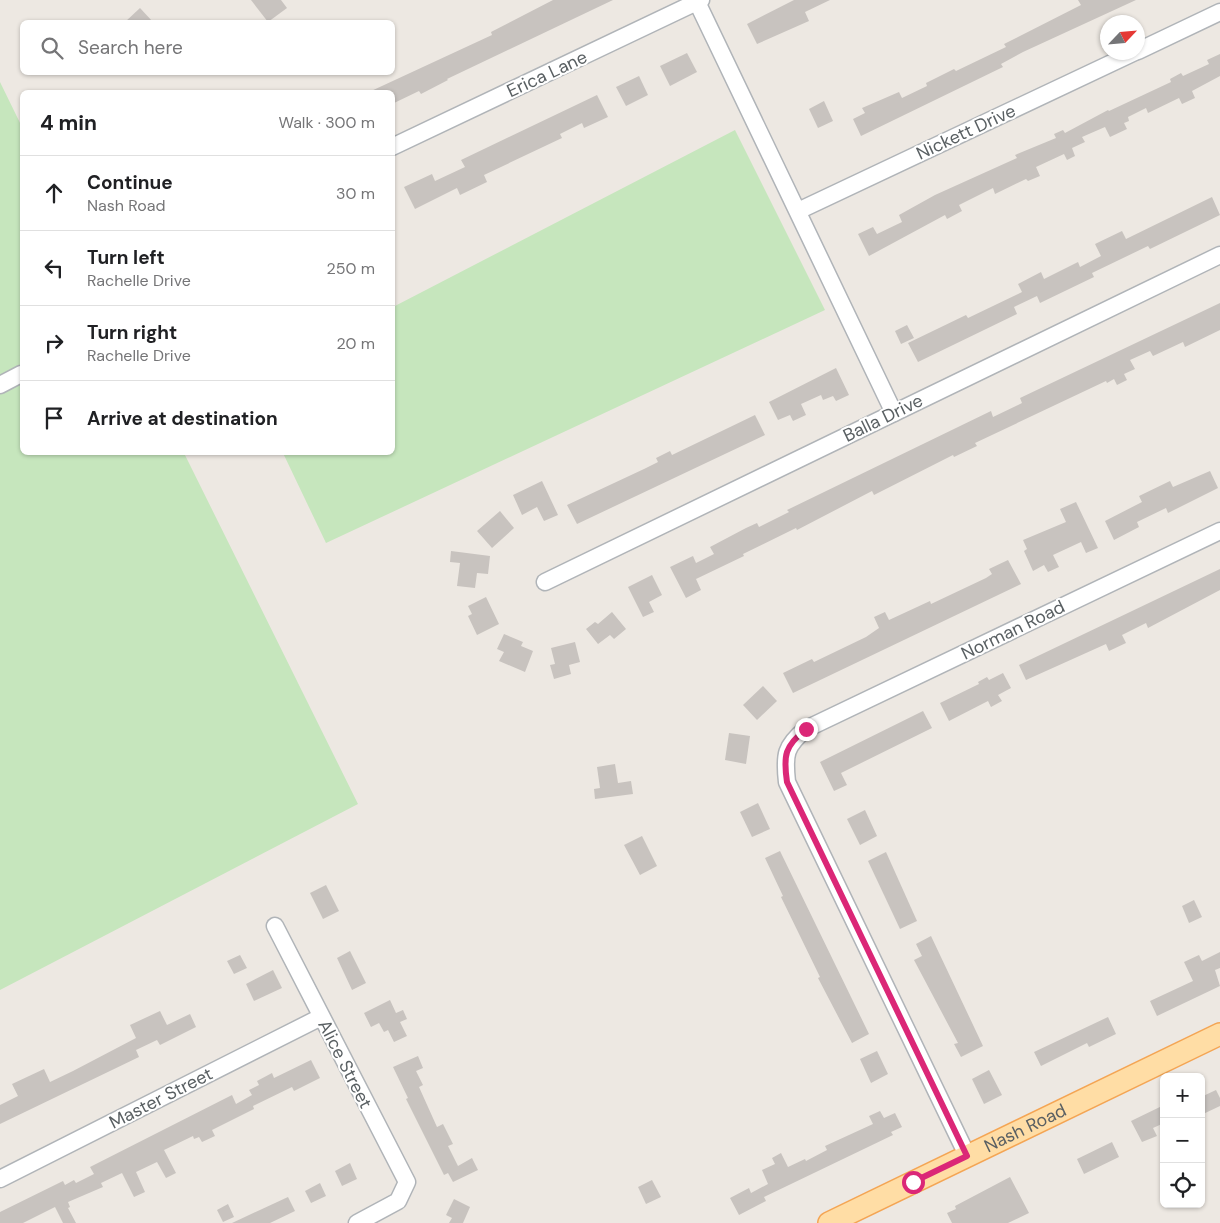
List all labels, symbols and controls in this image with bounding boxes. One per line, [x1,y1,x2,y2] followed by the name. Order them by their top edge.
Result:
[1100,15,1145,60] north arrow
[20,20,395,75] search box
[38,34,66,62] icon: search
[78,35,183,60] text: Search here
[503,45,591,103] street label: Erica Lane
[912,99,1020,165] street label: Nickett Drive
[40,109,97,137] text: 4 min
[278,112,375,133] text: Walk · 300 m
[87,170,173,195] text: Continue
[40,179,68,207] icon: ahead
[336,183,375,204] text: 30 m
[87,195,166,216] text: Nash Road
[87,245,165,270] text: Turn left
[40,254,68,282] icon: left
[327,258,375,279] text: 250 m
[87,270,191,291] text: Rachelle Drive
[87,320,177,345] text: Turn right
[40,329,68,357] icon: right
[336,333,375,354] text: 20 m
[87,345,191,366] text: Rachelle Drive
[839,388,927,448] street label: Balla Drive
[40,404,68,432] icon: arrive
[87,406,278,431] text: Arrive at destination
[957,595,1069,665] street label: Norman Road
[795,718,818,741] route end
[312,1016,378,1112] street label: Alice Street
[105,1062,217,1134] street label: Master Street
[1160,1073,1205,1208] map controls
[1160,1073,1205,1118] button: +
[980,1098,1070,1158] street label: Nash Road
[1160,1118,1205,1163] button: −
[1160,1163,1205,1208] button: locate
[902,1171,925,1194] route start

